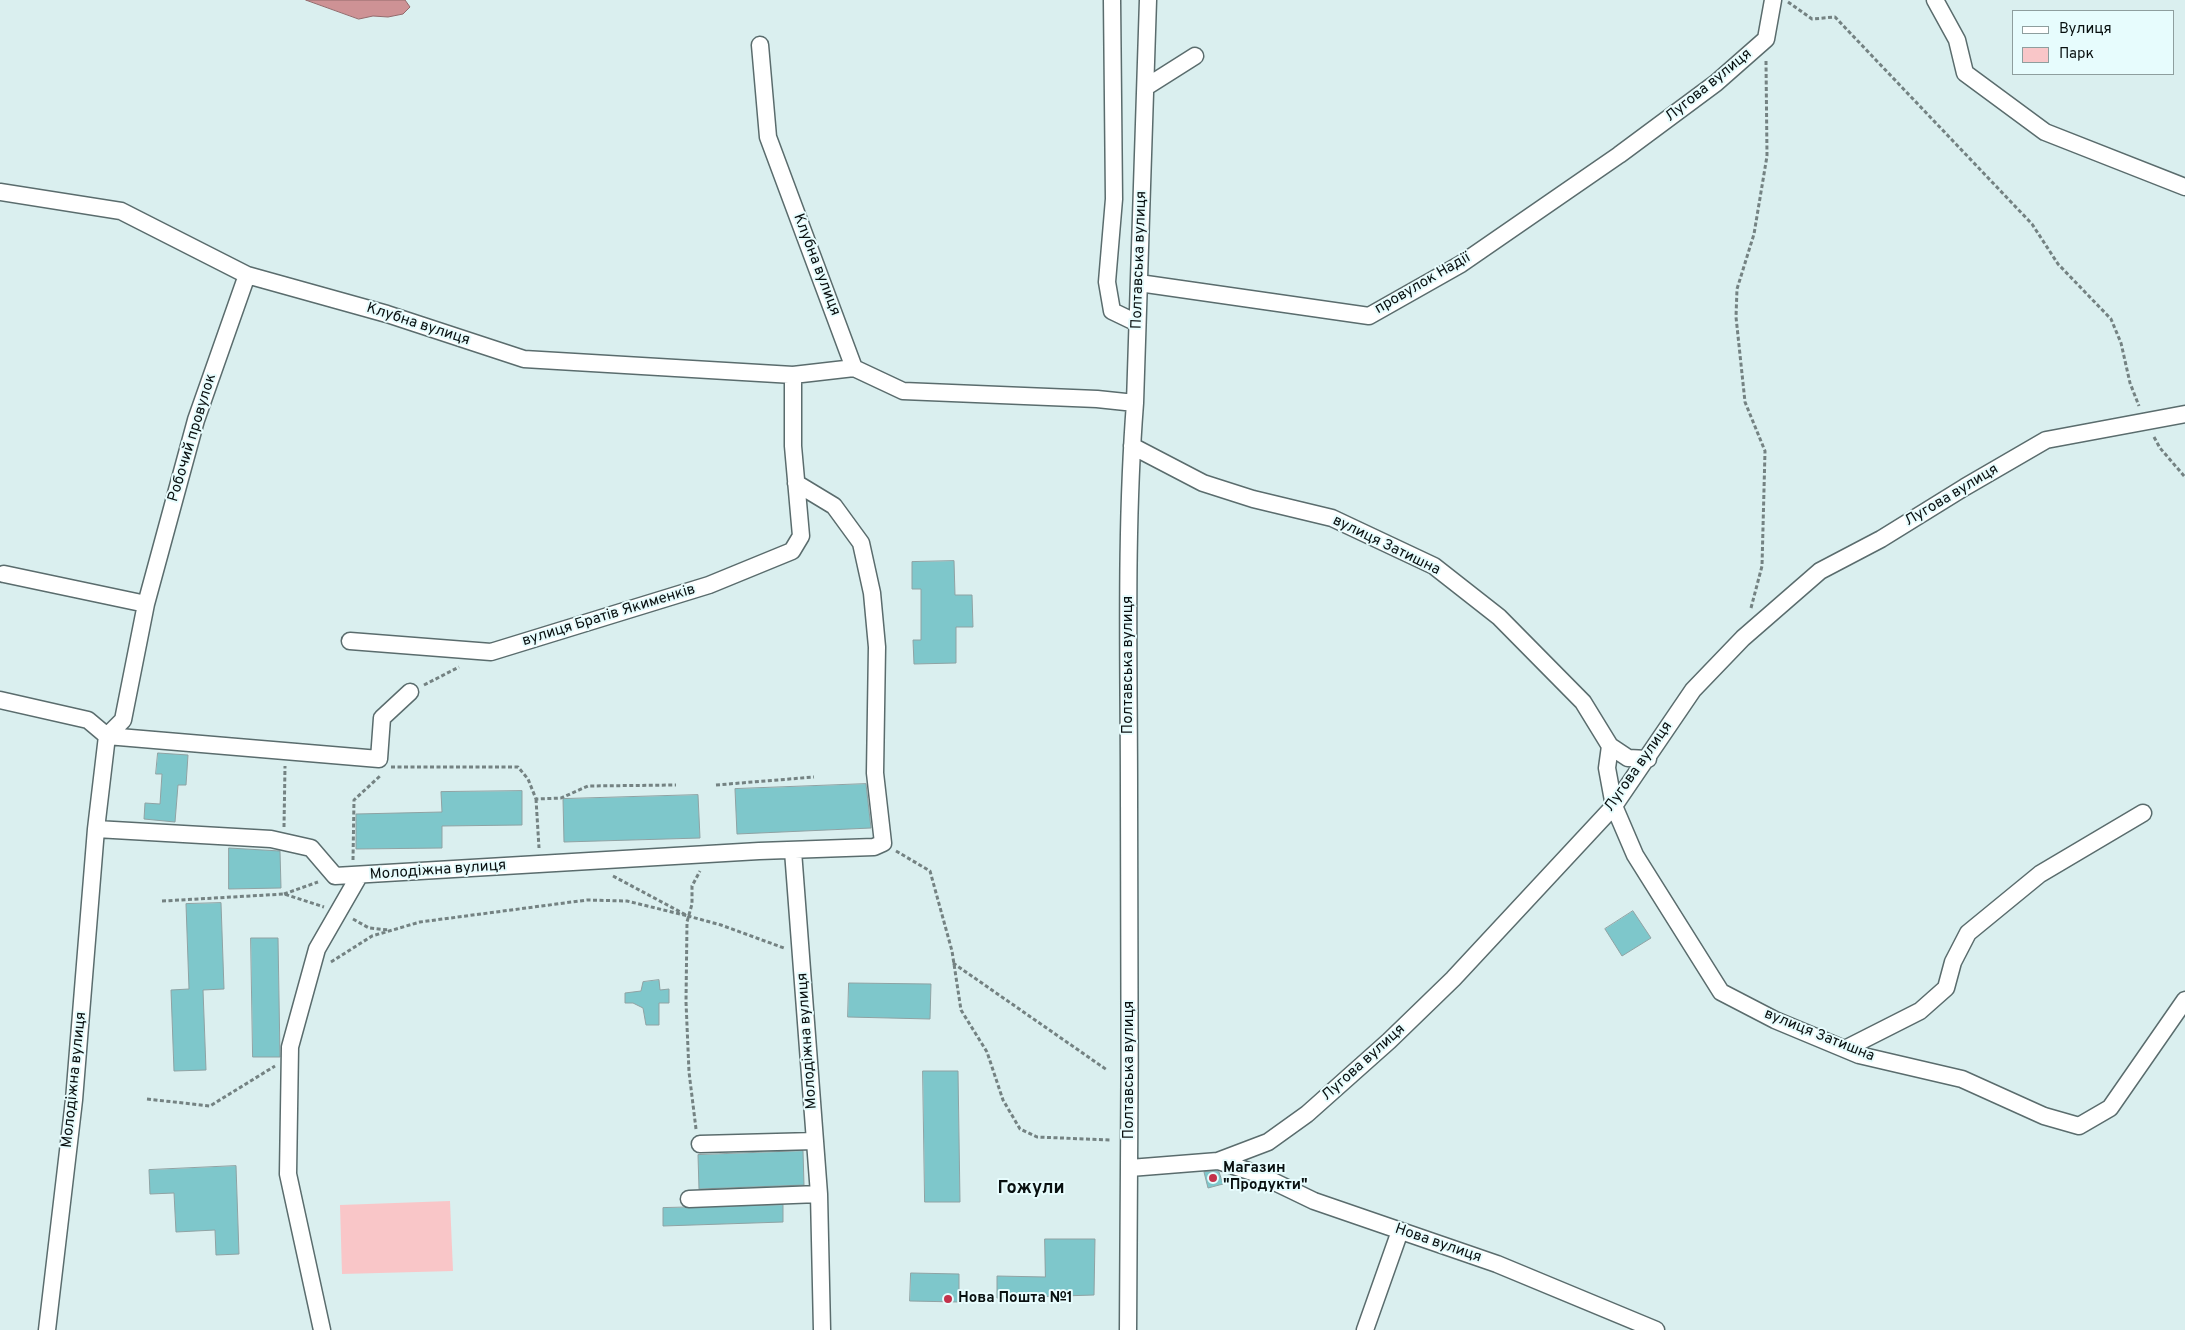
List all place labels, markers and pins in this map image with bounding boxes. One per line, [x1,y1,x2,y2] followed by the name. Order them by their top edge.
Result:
[1223,1160,1308,1195] place label: Магазин "Продукти"
[1207,1172,1219,1184] marker: Магазин "Продукти"
[958,1290,1073,1308] place label: Нова Пошта №1
[942,1293,954,1305] marker: Нова Пошта №1

